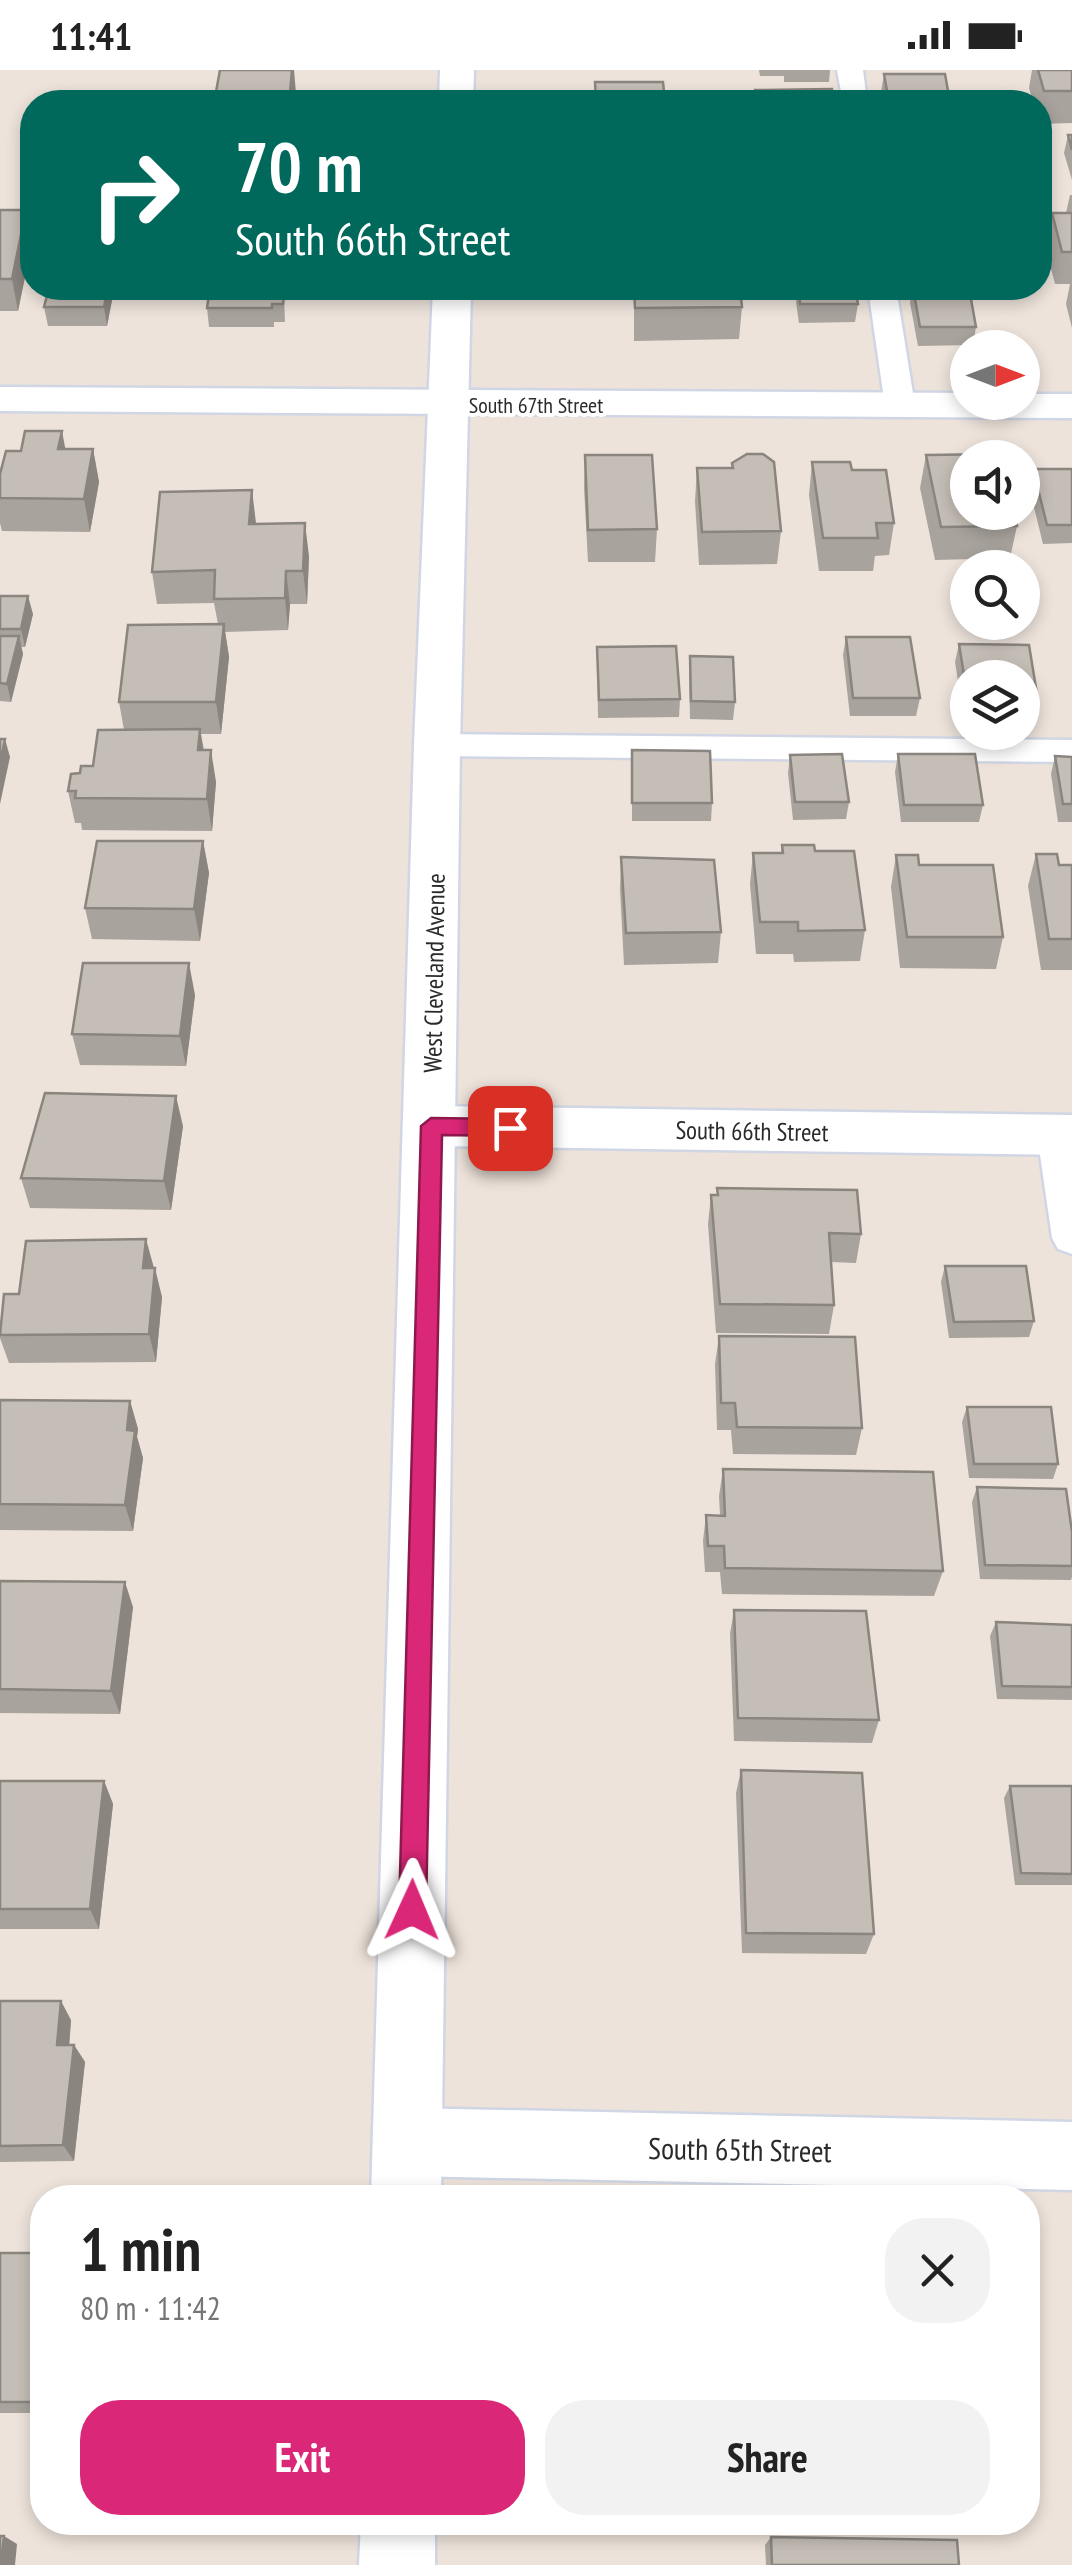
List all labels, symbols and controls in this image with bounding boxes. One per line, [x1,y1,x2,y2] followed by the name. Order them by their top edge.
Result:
[50,11,132,60] text: 11:41
[235,121,363,211] text: 70 m
[70,130,200,260] icon: right
[235,209,510,267] text: South 66th Street
[950,330,1040,420] north arrow
[950,330,1040,750] map controls
[469,391,603,419] street label: South 67th Street
[950,440,1040,530] button: sound
[950,550,1040,640] button: search
[950,660,1040,750] button: layers
[416,873,452,1073] street label: West Cleveland Avenue
[468,1086,553,1171] pin
[483,1101,538,1156] icon: arrive
[675,1114,829,1148] street label: South 66th Street
[360,1858,464,1962] position arrow
[648,2128,833,2170] street label: South 65th Street
[80,2210,201,2288] text: 1 min
[885,2218,990,2323] button: close
[80,2287,221,2329] text: 80 m · 11:42
[80,2400,525,2515] button: Exit
[545,2400,990,2515] button: Share

